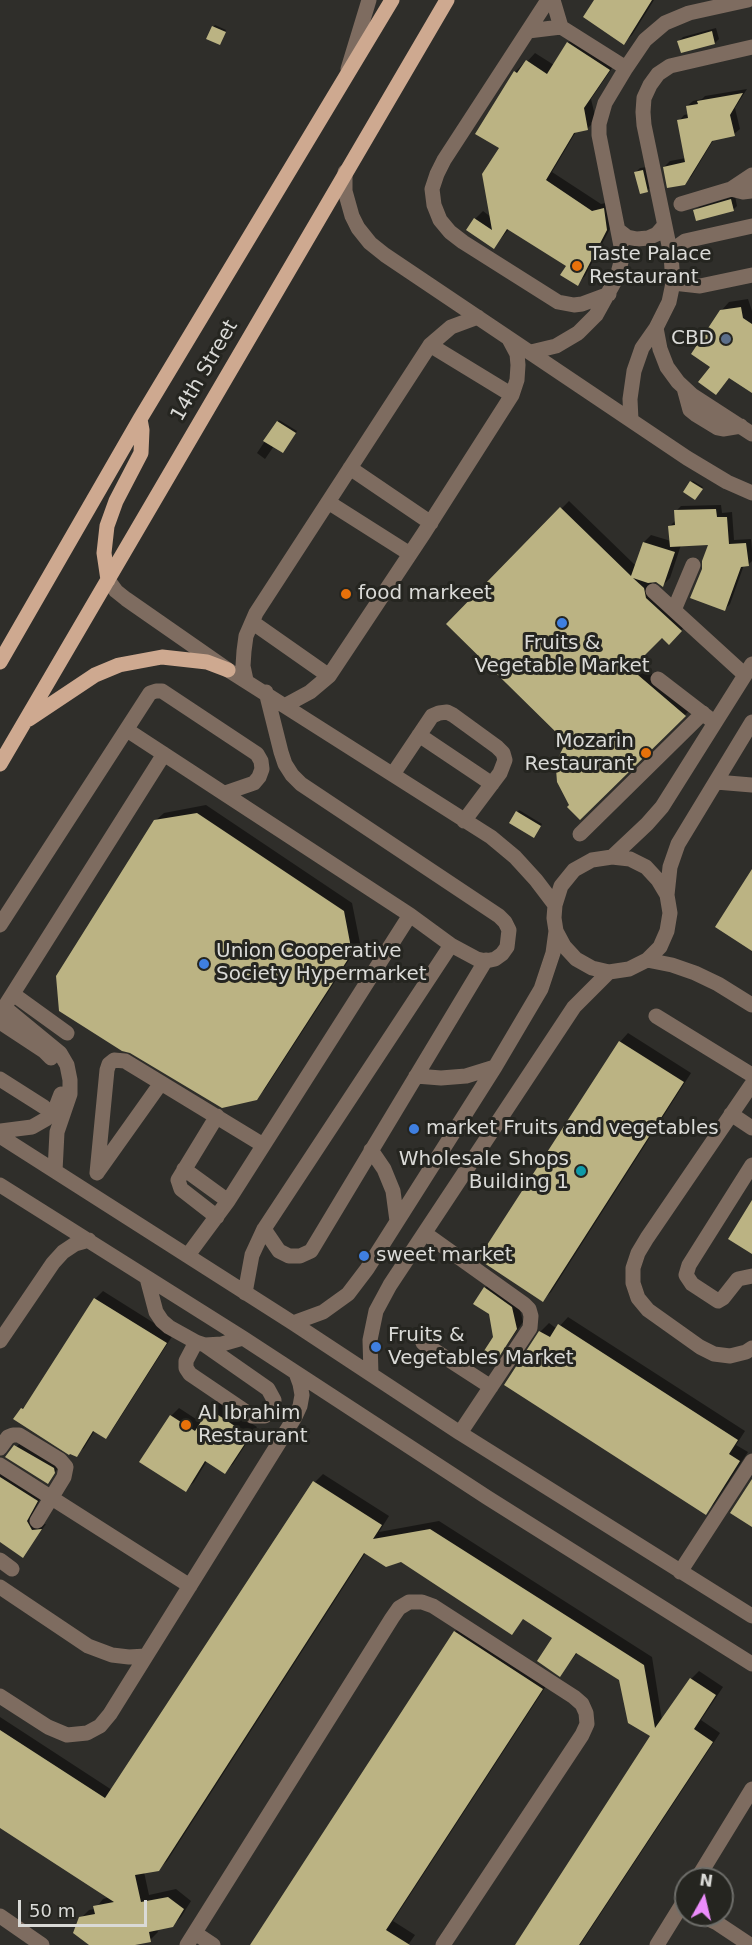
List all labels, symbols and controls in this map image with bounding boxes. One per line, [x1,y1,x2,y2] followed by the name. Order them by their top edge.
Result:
[589,243,712,290] place label: Taste Palace Restaurant
[570,259,584,273] marker: Taste Palace Restaurant
[166,316,244,426] street label: 14th Street
[671,327,714,351] place label: CBD
[719,332,733,346] marker: CBD
[358,582,492,606] place label: food markeet
[339,587,353,601] marker: food markeet
[555,616,569,630] marker: Fruits & Vegetable Market
[474,632,650,679] place label: Fruits & Vegetable Market
[525,730,634,777] place label: Mozarin Restaurant
[639,746,653,760] marker: Mozarin Restaurant
[216,940,427,987] place label: Union Cooperative Society Hypermarket
[197,957,211,971] marker: Union Cooperative Society Hypermarket
[426,1117,719,1141] place label: market Fruits and vegetables
[407,1122,421,1136] marker: market Fruits and vegetables
[399,1148,569,1195] place label: Wholesale Shops Building 1
[574,1164,588,1178] marker: Wholesale Shops Building 1
[376,1244,513,1268] place label: sweet market
[357,1249,371,1263] marker: sweet market
[388,1324,574,1371] place label: Fruits & Vegetables Market
[369,1340,383,1354] marker: Fruits & Vegetables Market
[198,1402,307,1449] place label: Al Ibrahim Restaurant
[179,1418,193,1432] marker: Al Ibrahim Restaurant
[674,1867,734,1927] north arrow
[698,1870,714,1891] text: N
[21,1888,150,1926] scale bar
[29,1900,75,1921] text: 50 m

